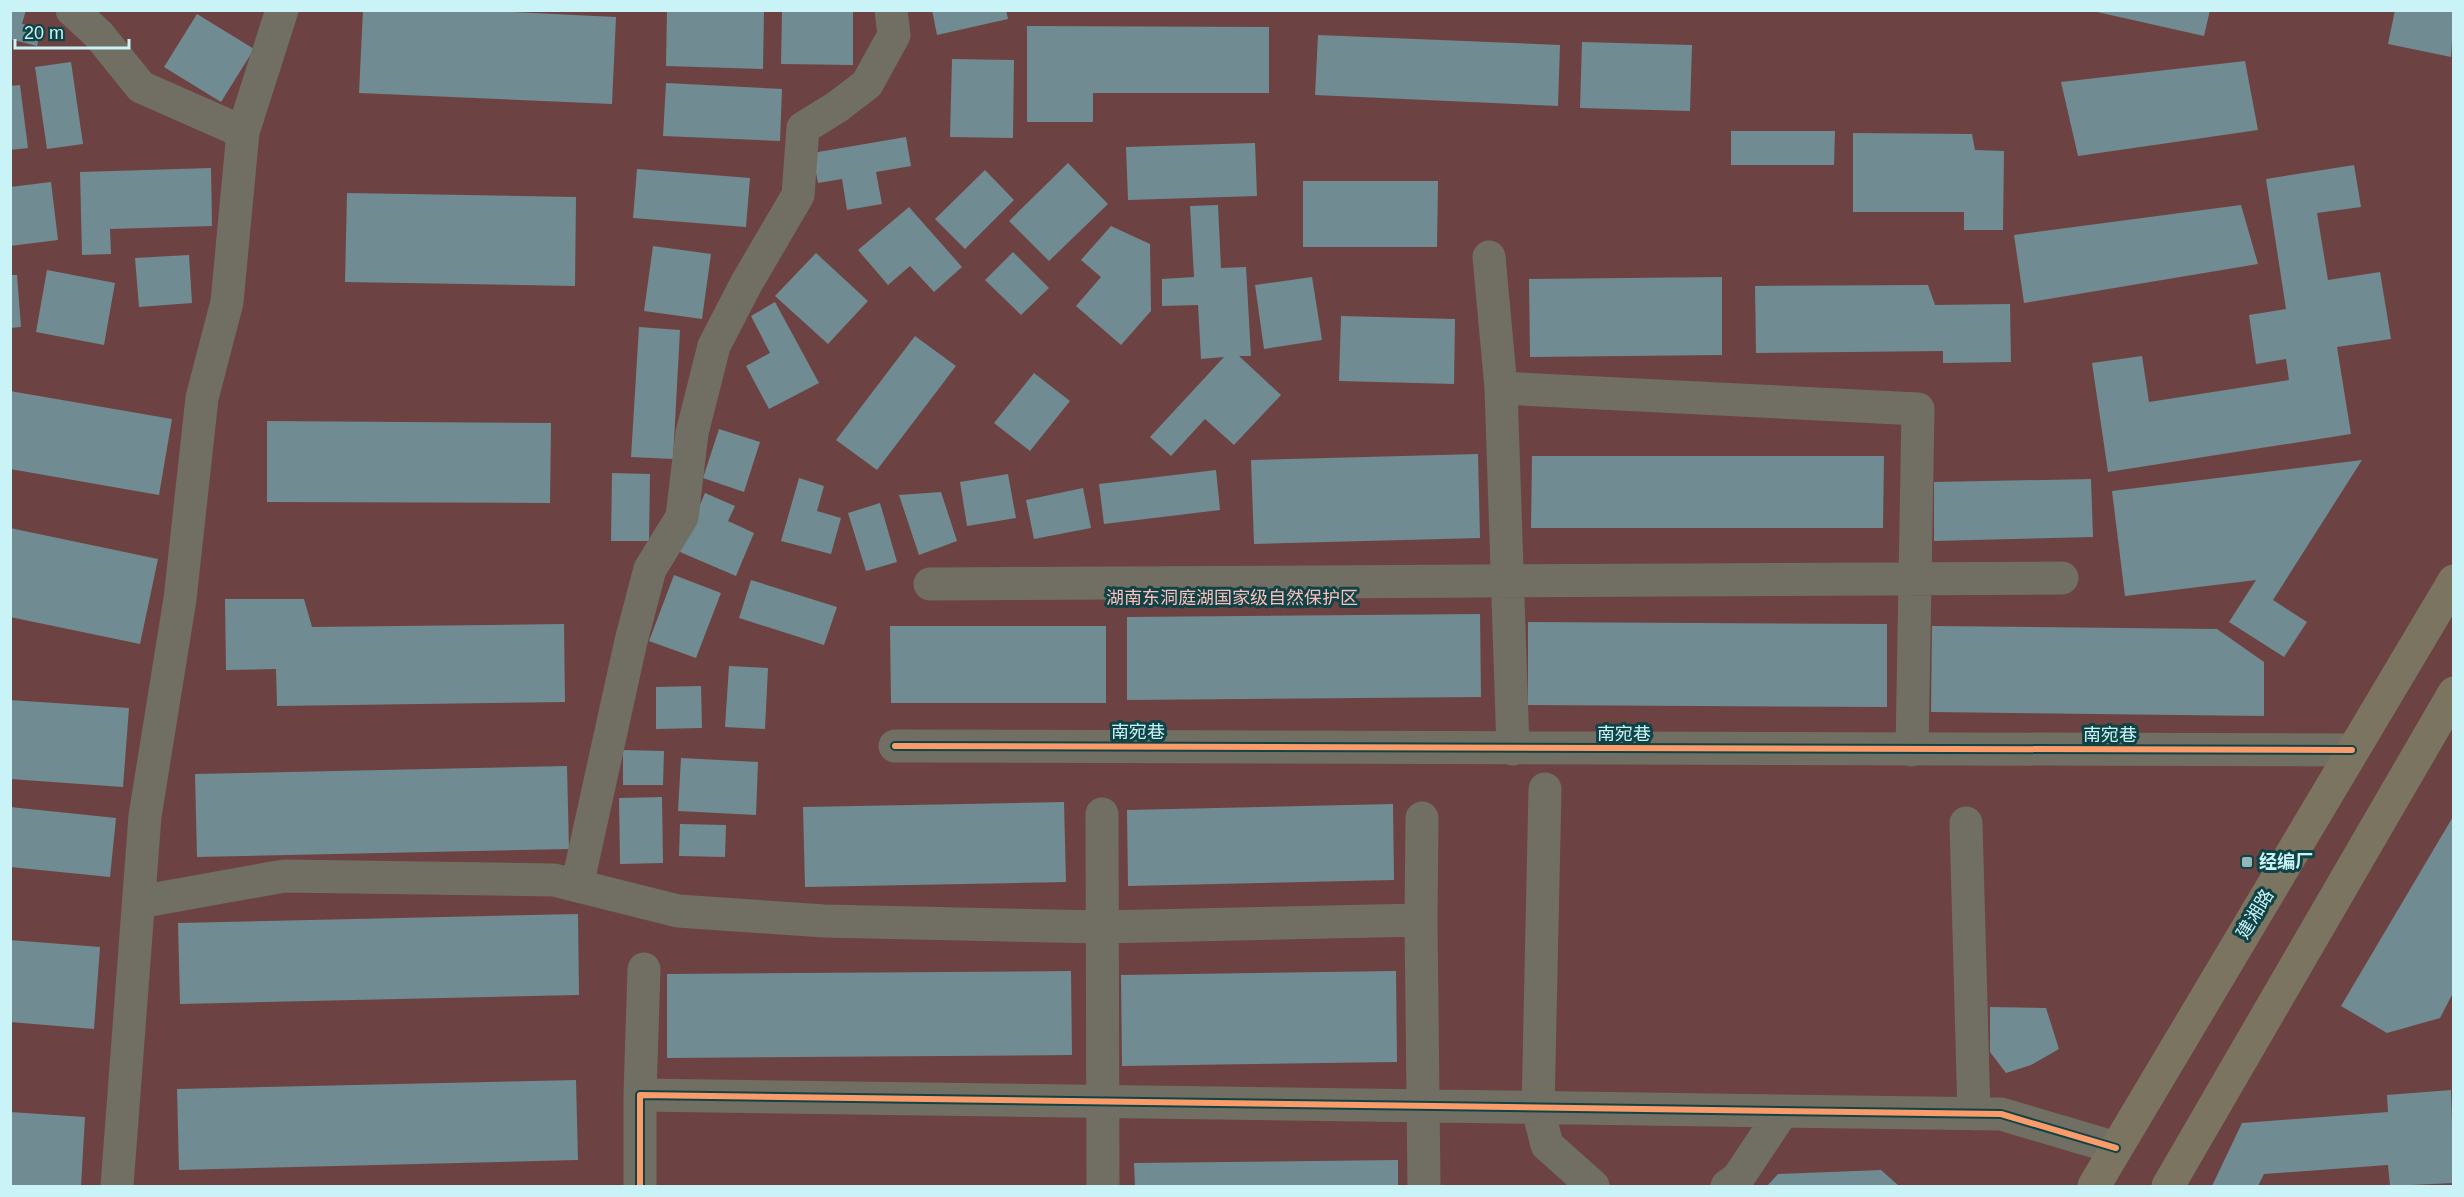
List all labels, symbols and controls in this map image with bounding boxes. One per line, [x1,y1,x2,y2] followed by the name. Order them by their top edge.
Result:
[15,12,129,50] scale bar
[24,23,64,43] text: 20 m
[1106,588,1358,608] park label: 湖南东洞庭湖国家级自然保护区
[1111,722,1165,742] street label: 南宛巷
[1597,724,1651,744] street label: 南宛巷
[2083,725,2137,745] street label: 南宛巷
[2259,852,2313,872] place label: 经编厂
[2240,855,2254,869] marker: 经编厂
[2233,886,2277,942] street label: 建湘路

